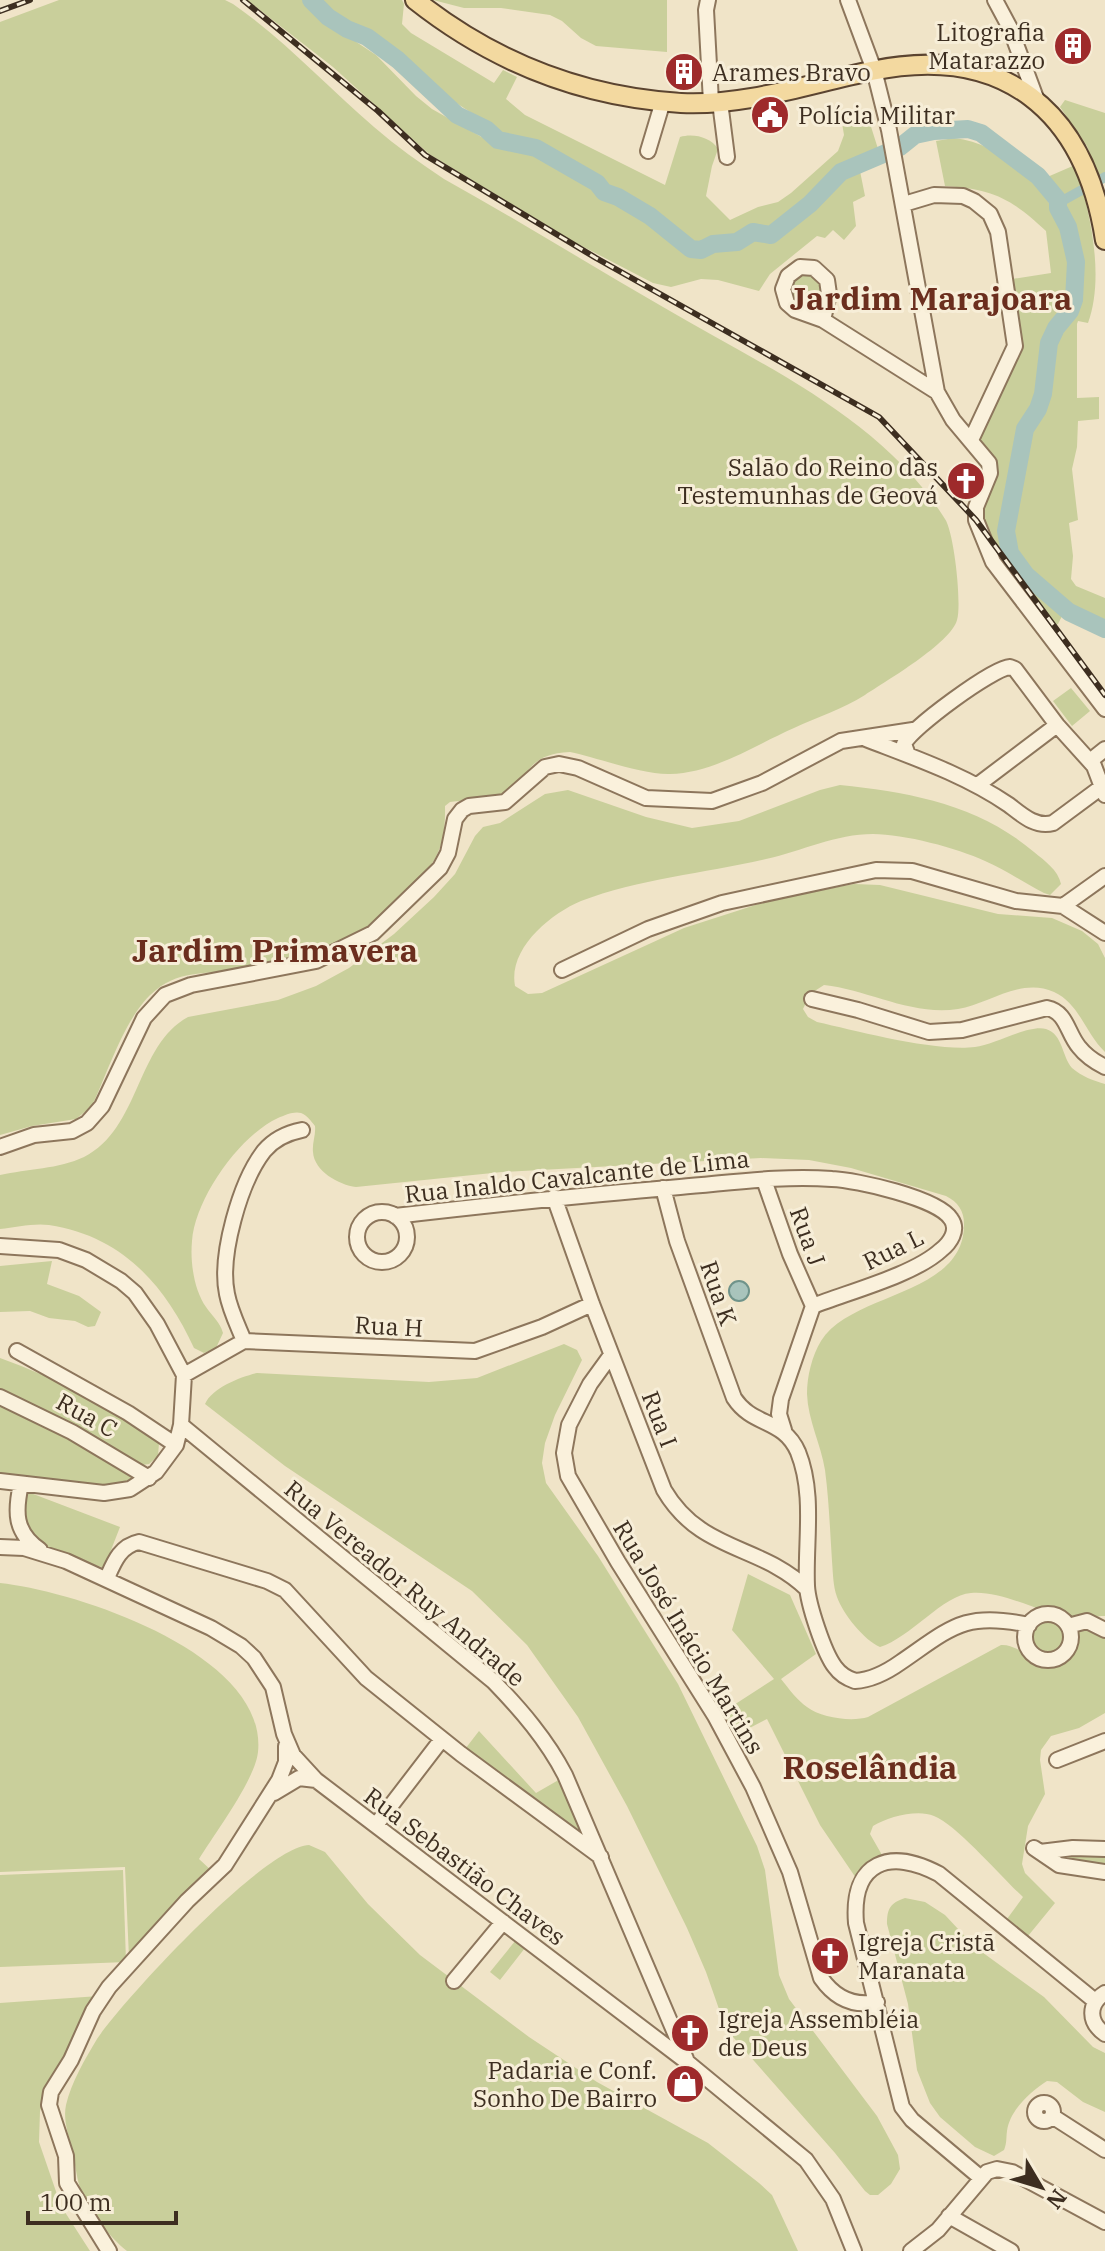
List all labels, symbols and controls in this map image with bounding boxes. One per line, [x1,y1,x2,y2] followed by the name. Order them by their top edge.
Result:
[928,16,1045,76] place label: Litografia Matarazzo
[1052,25,1094,67] building icon: Litografia Matarazzo
[663,51,705,93] building icon: Arames Bravo
[712,56,871,88] place label: Arames Bravo
[749,94,791,136] public building icon: Polícia Militar
[798,99,955,131] place label: Polícia Militar
[790,277,1072,319] district label: Jardim Marajoara
[677,451,938,511] place label: Salão do Reino das Testemunhas de Geová
[945,460,987,502] church icon: Salão do Reino das Testemunhas de Geová
[132,929,418,971] district label: Jardim Primavera
[403,1142,751,1210] street label: Rua Inaldo Cavalcante de Lima
[783,1202,833,1270] street label: Rua J
[857,1221,929,1277] street label: Rua L
[693,1256,745,1330] street label: Rua K
[354,1308,424,1344] street label: Rua H
[51,1385,123,1445] street label: Rua C
[635,1386,685,1452] street label: Rua I
[278,1473,532,1693] street label: Rua Vereador Ruy Andrade
[606,1514,772,1760] street label: Rua José Inácio Martins
[783,1746,957,1788] district label: Roselândia
[358,1780,572,1952] street label: Rua Sebastião Chaves
[858,1926,995,1986] place label: Igreja Cristã Maranata
[809,1935,851,1977] church icon: Igreja Cristã Maranata
[718,2003,919,2063] place label: Igreja Assembléia de Deus
[669,2012,711,2054] church icon: Igreja Assembléia de Deus
[473,2054,657,2114] place label: Padaria e Conf. Sonho De Bairro
[664,2063,706,2105] shop icon: Padaria e Conf. Sonho De Bairro
[1001,2147,1081,2227] north arrow
[28,2175,176,2225] scale bar
[1040,2184,1074,2215] text: N
[40,2186,112,2218] text: 100 m

